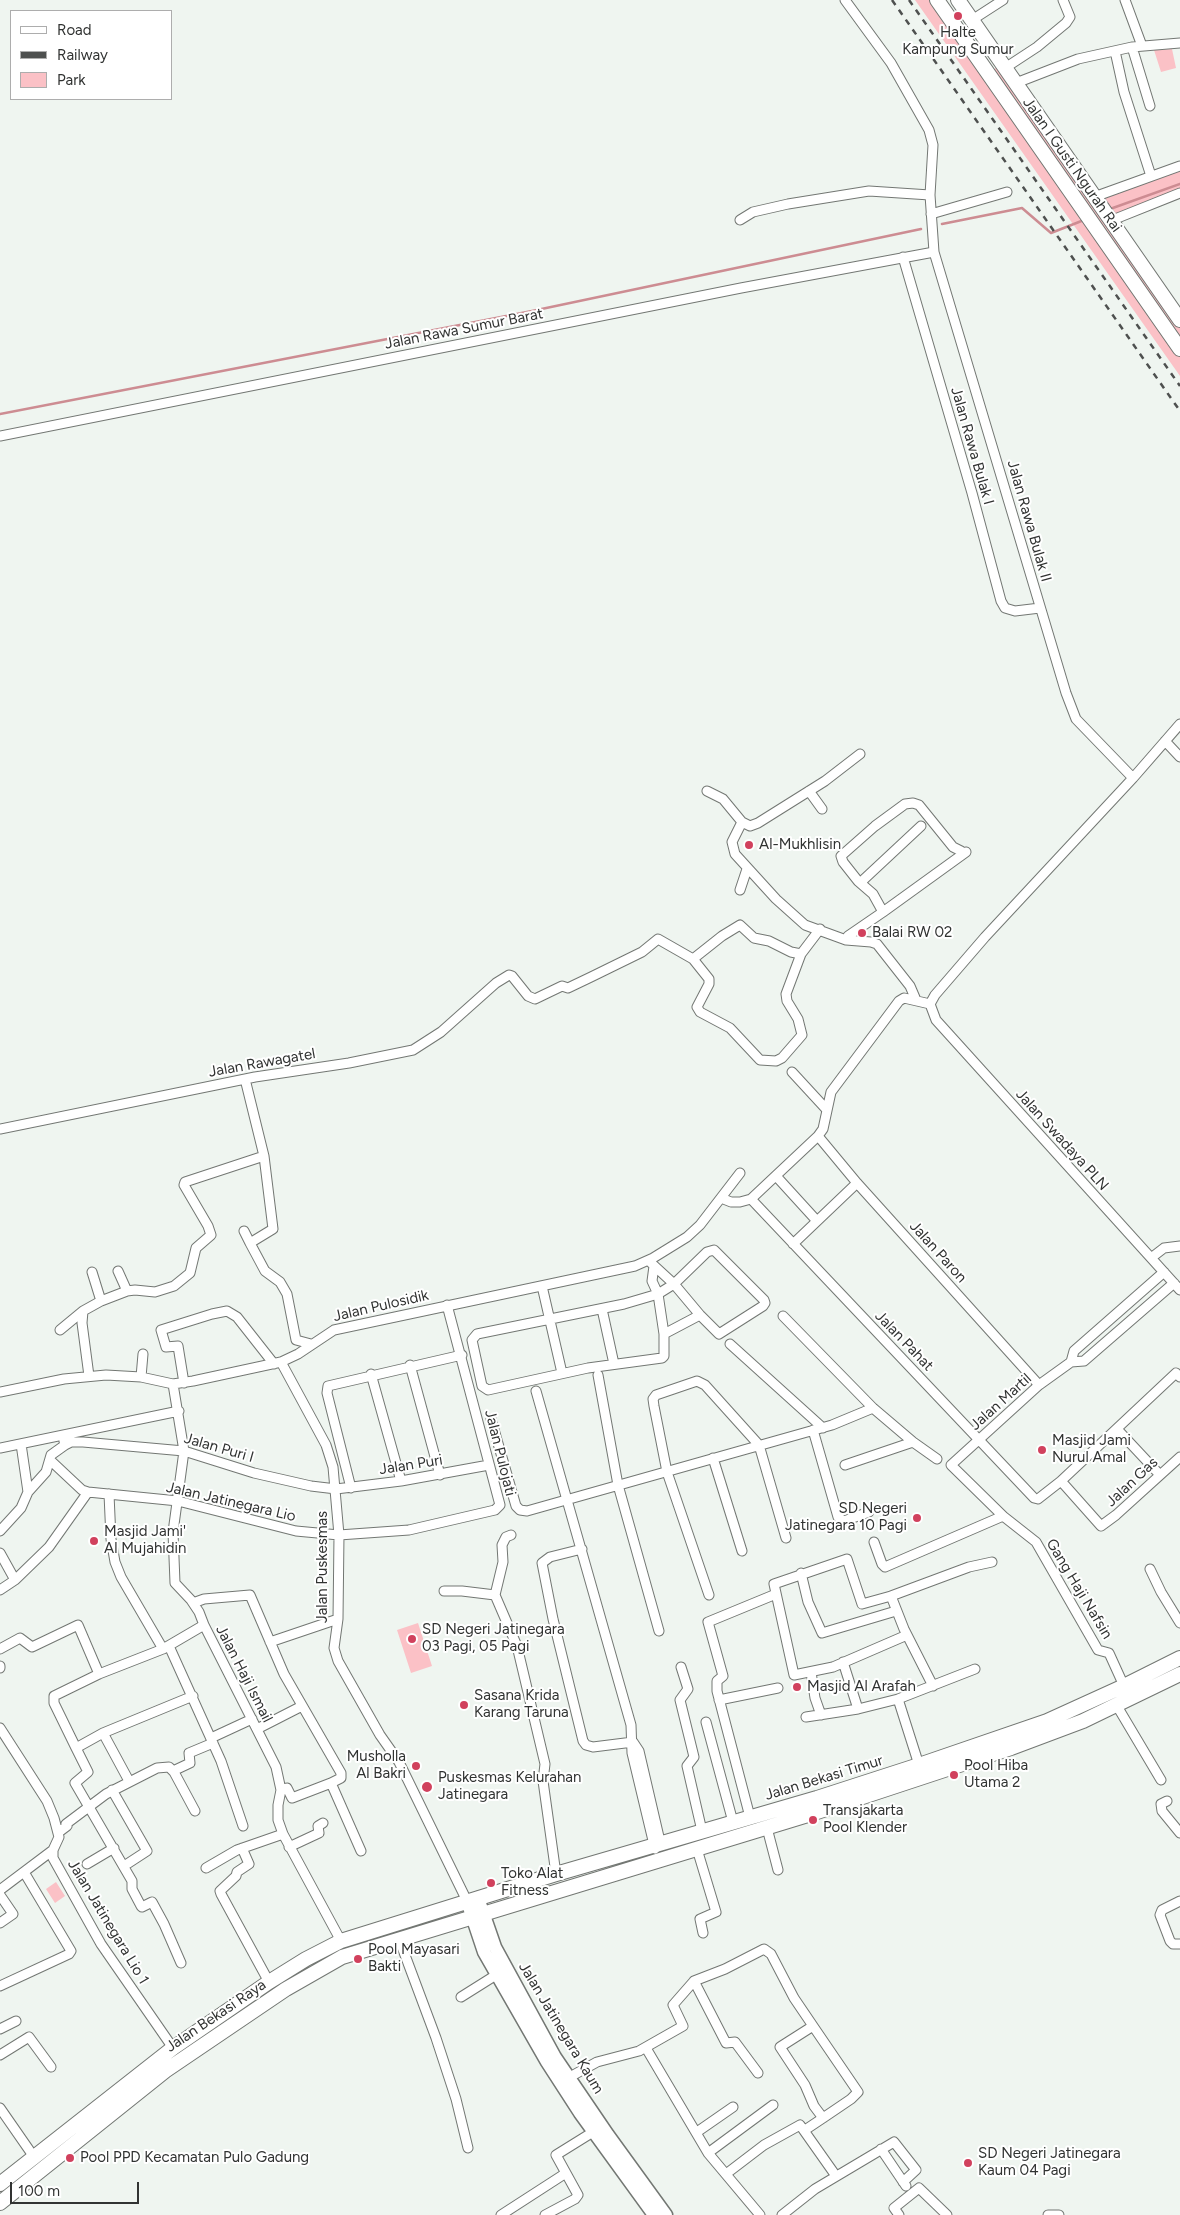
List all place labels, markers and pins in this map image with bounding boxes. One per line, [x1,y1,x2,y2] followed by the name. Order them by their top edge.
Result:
[952,10,964,22] marker: Halte Kampung Sumur
[902,24,1014,59] place label: Halte Kampung Sumur
[759,836,841,854] place label: Al-Mukhlisin
[743,839,755,851] marker: Al-Mukhlisin
[872,924,952,942] place label: Balai RW 02
[856,927,868,939] marker: Balai RW 02
[1052,1432,1131,1467] place label: Masjid Jami Nurul Amal
[1036,1444,1048,1456] marker: Masjid Jami Nurul Amal
[785,1500,907,1535] place label: SD Negeri Jatinegara 10 Pagi
[911,1512,923,1524] marker: SD Negeri Jatinegara 10 Pagi
[104,1523,186,1558] place label: Masjid Jami' Al Mujahidin
[88,1535,100,1547] marker: Masjid Jami' Al Mujahidin
[422,1621,565,1656] place label: SD Negeri Jatinegara 03 Pagi, 05 Pagi
[406,1633,418,1645] marker: SD Negeri Jatinegara 03 Pagi, 05 Pagi
[807,1678,916,1696] place label: Masjid Al Arafah
[791,1681,803,1693] marker: Masjid Al Arafah
[474,1687,569,1722] place label: Sasana Krida Karang Taruna
[458,1699,470,1711] marker: Sasana Krida Karang Taruna
[347,1748,406,1783] place label: Musholla Al Bakri
[964,1757,1028,1792] place label: Pool Hiba Utama 2
[410,1760,422,1772] marker: Musholla Al Bakri
[438,1769,581,1804] place label: Puskesmas Kelurahan Jatinegara
[948,1769,960,1781] marker: Pool Hiba Utama 2
[420,1780,434,1794] marker: Puskesmas Kelurahan Jatinegara
[823,1802,907,1837] place label: Transjakarta Pool Klender
[807,1814,819,1826] marker: Transjakarta Pool Klender
[501,1865,563,1900] place label: Toko Alat Fitness
[485,1877,497,1889] marker: Toko Alat Fitness
[368,1941,460,1976] place label: Pool Mayasari Bakti
[352,1953,364,1965] marker: Pool Mayasari Bakti
[978,2145,1121,2180] place label: SD Negeri Jatinegara Kaum 04 Pagi
[80,2149,309,2167] place label: Pool PPD Kecamatan Pulo Gadung
[64,2152,76,2164] marker: Pool PPD Kecamatan Pulo Gadung
[962,2157,974,2169] marker: SD Negeri Jatinegara Kaum 04 Pagi

